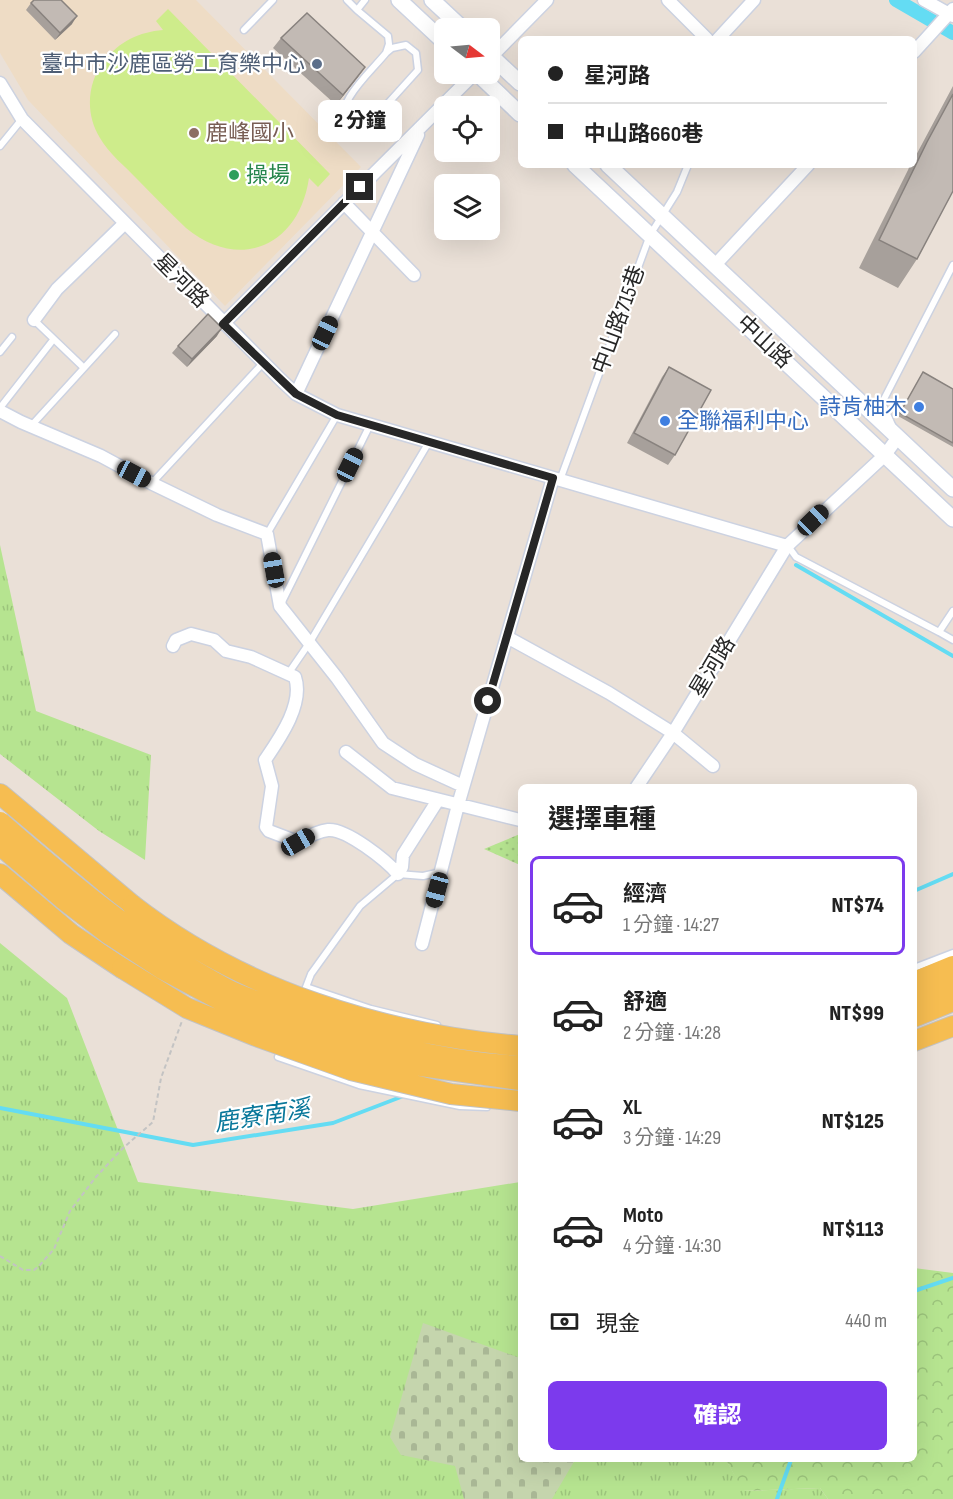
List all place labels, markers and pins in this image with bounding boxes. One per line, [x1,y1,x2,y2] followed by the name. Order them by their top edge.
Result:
[41,51,305,78] place label: 臺中市沙鹿區勞工育樂中心
[310,57,324,71] marker: 臺中市沙鹿區勞工育樂中心
[206,120,294,147] place label: 鹿峰國小
[187,126,201,140] marker: 鹿峰國小
[246,162,290,189] place label: 操場
[227,168,241,182] marker: 操場
[819,394,907,421] place label: 詩肯柚木
[912,400,926,414] marker: 詩肯柚木
[677,408,809,435] place label: 全聯福利中心
[658,414,672,428] marker: 全聯福利中心

